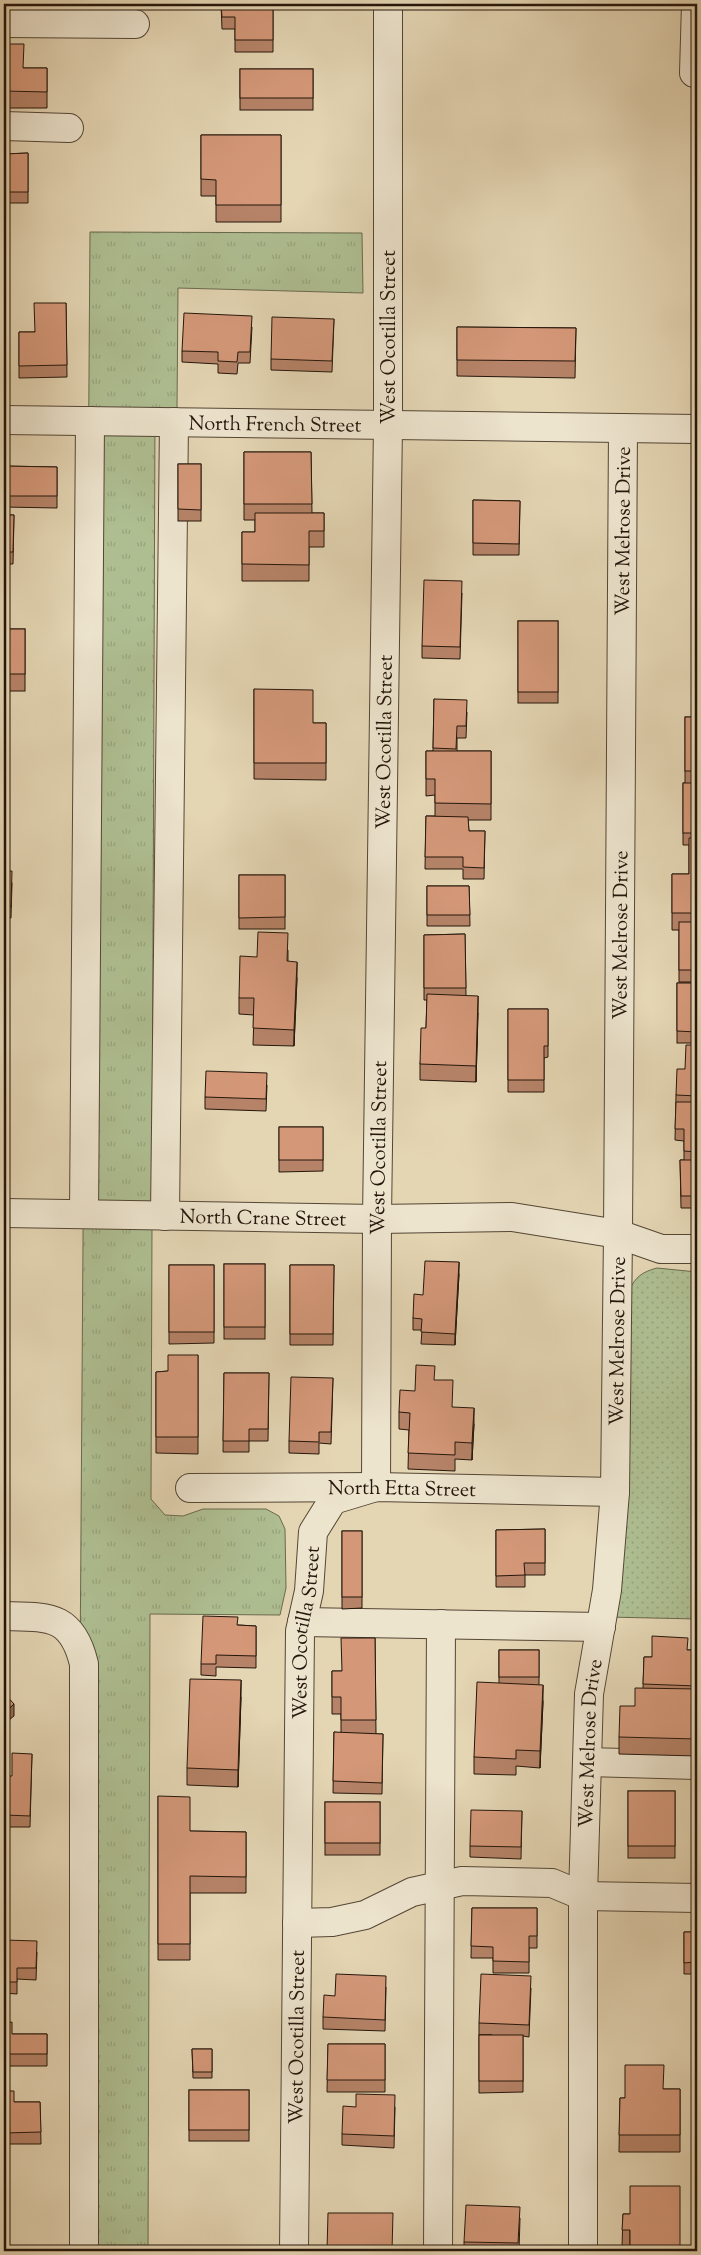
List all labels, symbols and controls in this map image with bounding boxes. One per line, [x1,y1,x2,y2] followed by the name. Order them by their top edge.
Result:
[376,250,405,424] street label: West Ocotilla Street
[188,410,362,442] street label: North French Street
[610,446,640,616] street label: West Melrose Drive
[370,654,402,829] street label: West Ocotilla Street
[607,850,637,1020] street label: West Melrose Drive
[365,1060,396,1235] street label: West Ocotilla Street
[179,1204,347,1236] street label: North Crane Street
[604,1256,635,1426] street label: West Melrose Drive
[328,1475,476,1506] street label: North Etta Street
[287,1545,329,1719] street label: West Ocotilla Street
[573,1657,612,1828] street label: West Melrose Drive
[283,1950,314,2124] street label: West Ocotilla Street

